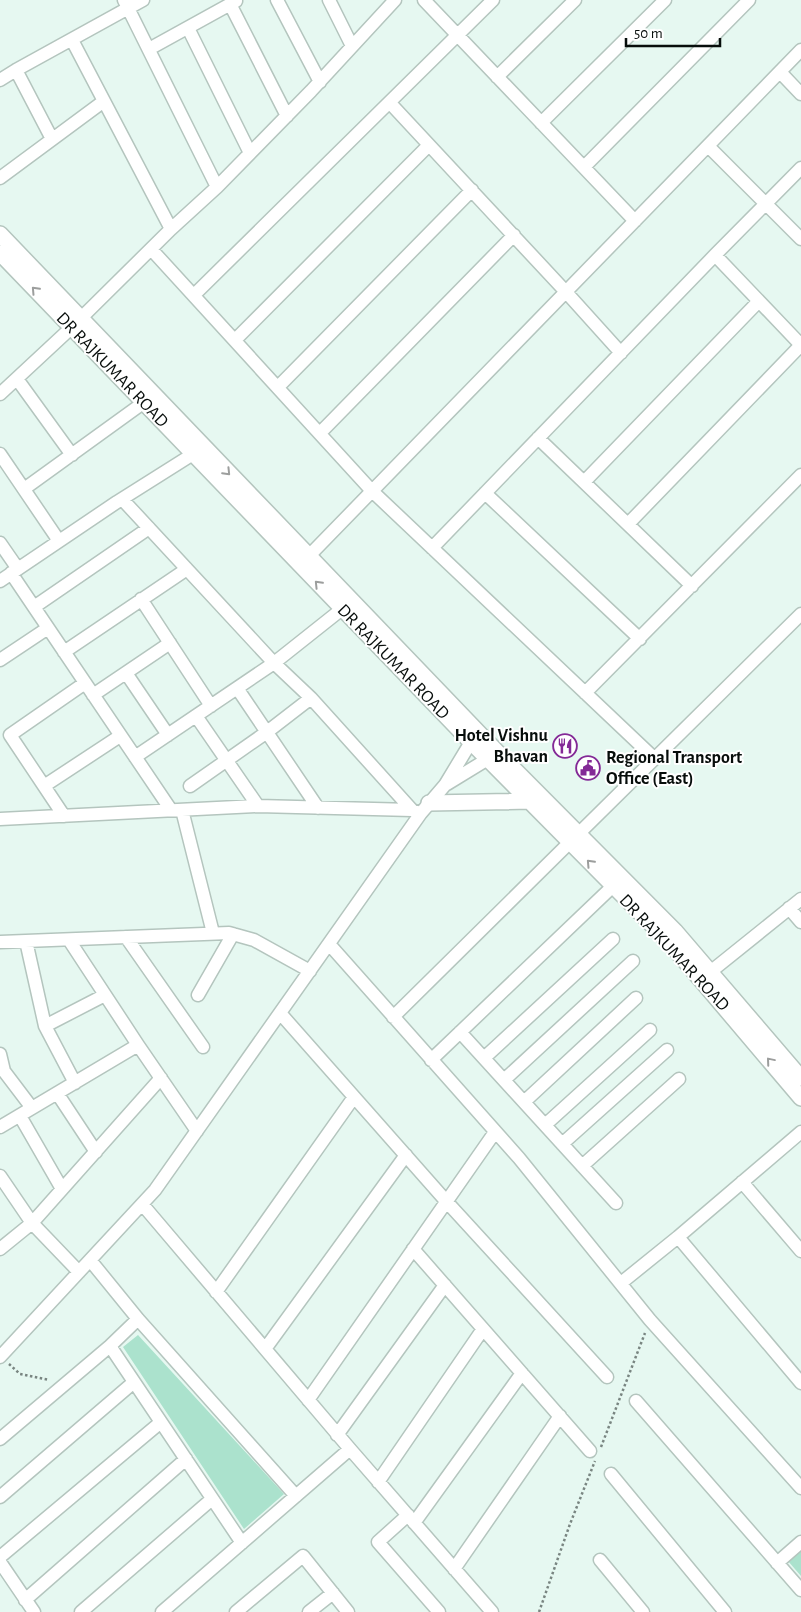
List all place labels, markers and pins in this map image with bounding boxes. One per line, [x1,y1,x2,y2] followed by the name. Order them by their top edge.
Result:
[455,727,549,766] place label: Hotel Vishnu Bhavan
[552,733,578,759] restaurant icon: Hotel Vishnu Bhavan
[606,749,742,788] place label: Regional Transport Office (East)
[575,755,601,781] public building icon: Regional Transport Office (East)

